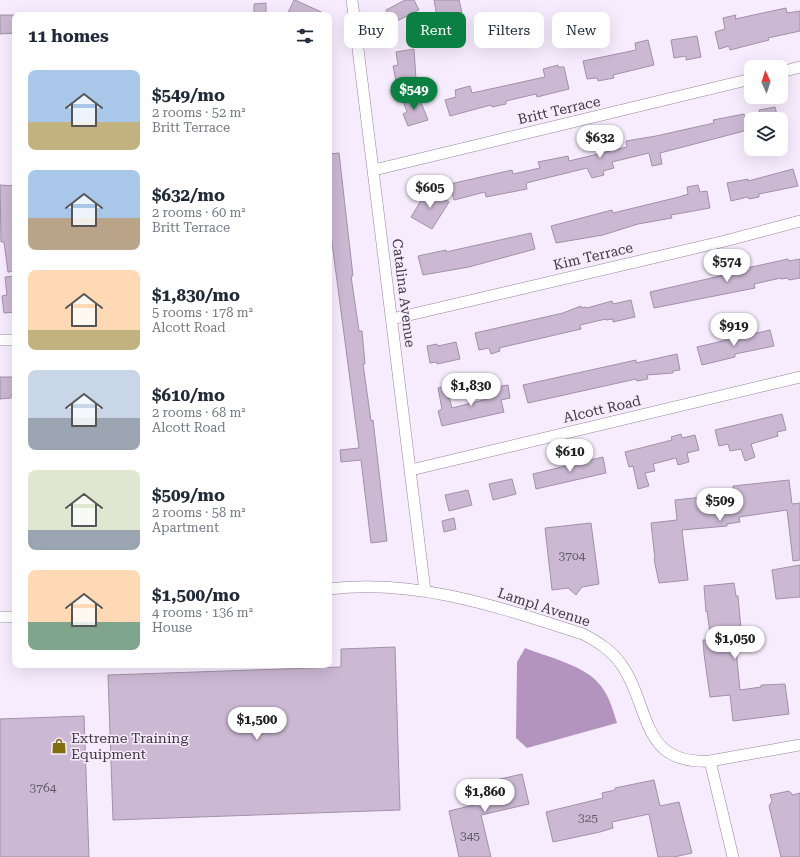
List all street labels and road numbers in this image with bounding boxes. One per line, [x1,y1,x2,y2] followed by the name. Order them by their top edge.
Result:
[516,93,602,127] street label: Britt Terrace
[389,238,419,349] street label: Catalina Avenue
[552,239,635,273] street label: Kim Terrace
[562,392,642,426] street label: Alcott Road
[496,584,593,630] street label: Lampl Avenue

